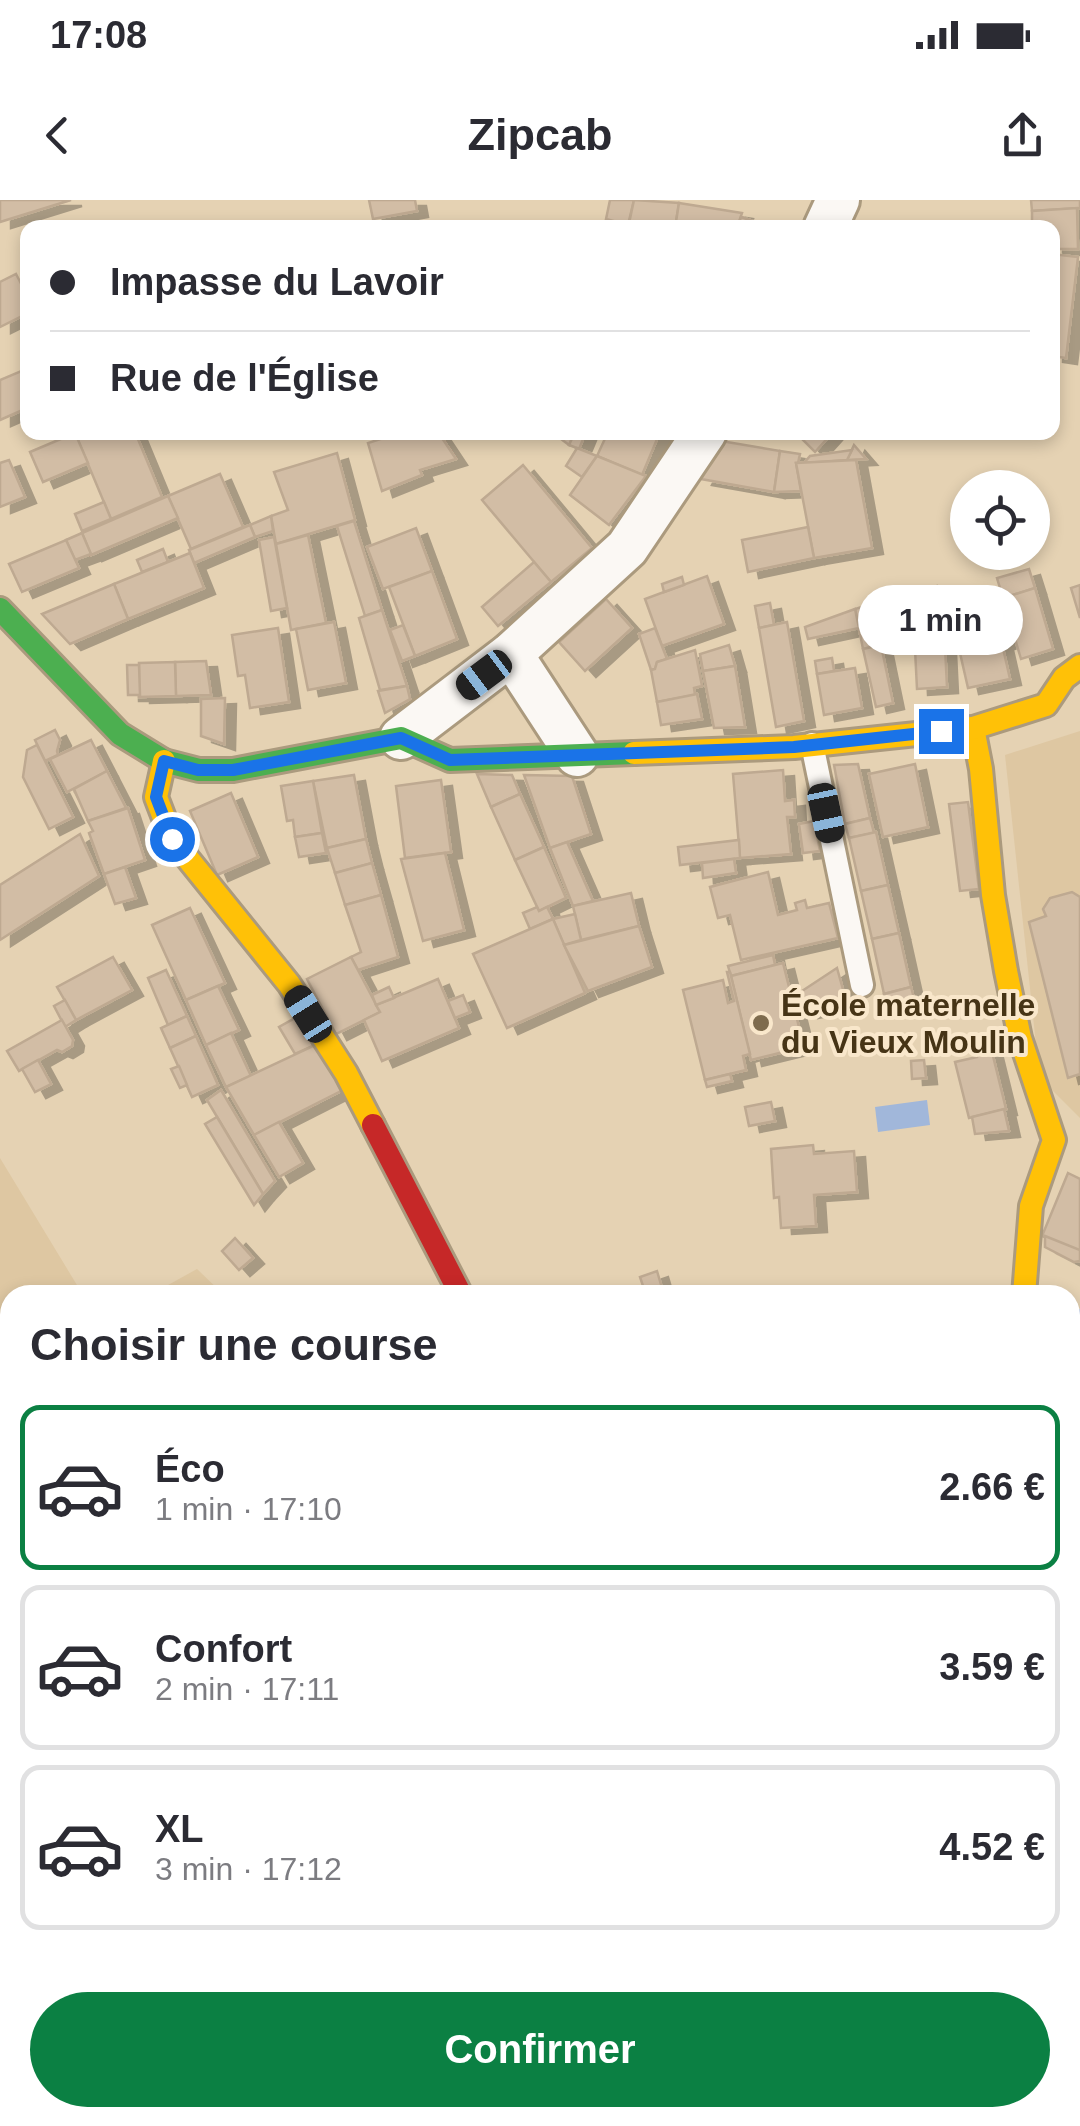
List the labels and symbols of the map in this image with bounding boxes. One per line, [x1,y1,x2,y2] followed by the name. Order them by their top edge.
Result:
[858,586,1024,656] callout: 1 min
[451,645,517,705] car
[919,709,964,754] route end
[805,781,847,845] car
[150,817,195,862] route start
[279,981,337,1047] car
[781,987,1035,1060] place label: École maternelle du Vieux Moulin
[750,1012,772,1034] marker: École maternelle du Vieux Moulin

